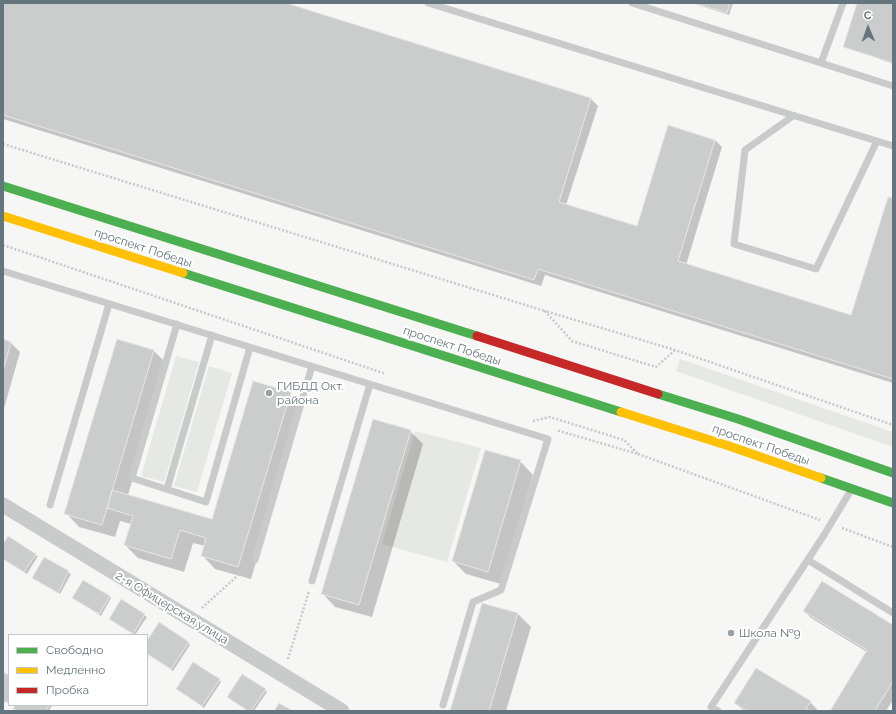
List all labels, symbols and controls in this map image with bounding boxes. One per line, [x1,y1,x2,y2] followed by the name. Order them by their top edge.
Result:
[848,8,888,48] north arrow
[864,9,872,22] text: С
[92,225,194,271] street label: проспект Победы
[401,323,503,369] street label: проспект Победы
[277,379,344,407] place label: ГИБДД Окт. района
[264,388,274,398] marker: ГИБДД Окт. района
[710,422,812,468] street label: проспект Победы
[113,569,231,647] street label: 2-я Офицерская улица
[739,626,801,640] place label: Школа №9
[726,628,736,638] marker: Школа №9
[8,634,148,706] legend
[46,643,103,657] text: Свободно
[46,663,105,677] text: Медленно
[46,683,89,697] text: Пробка

